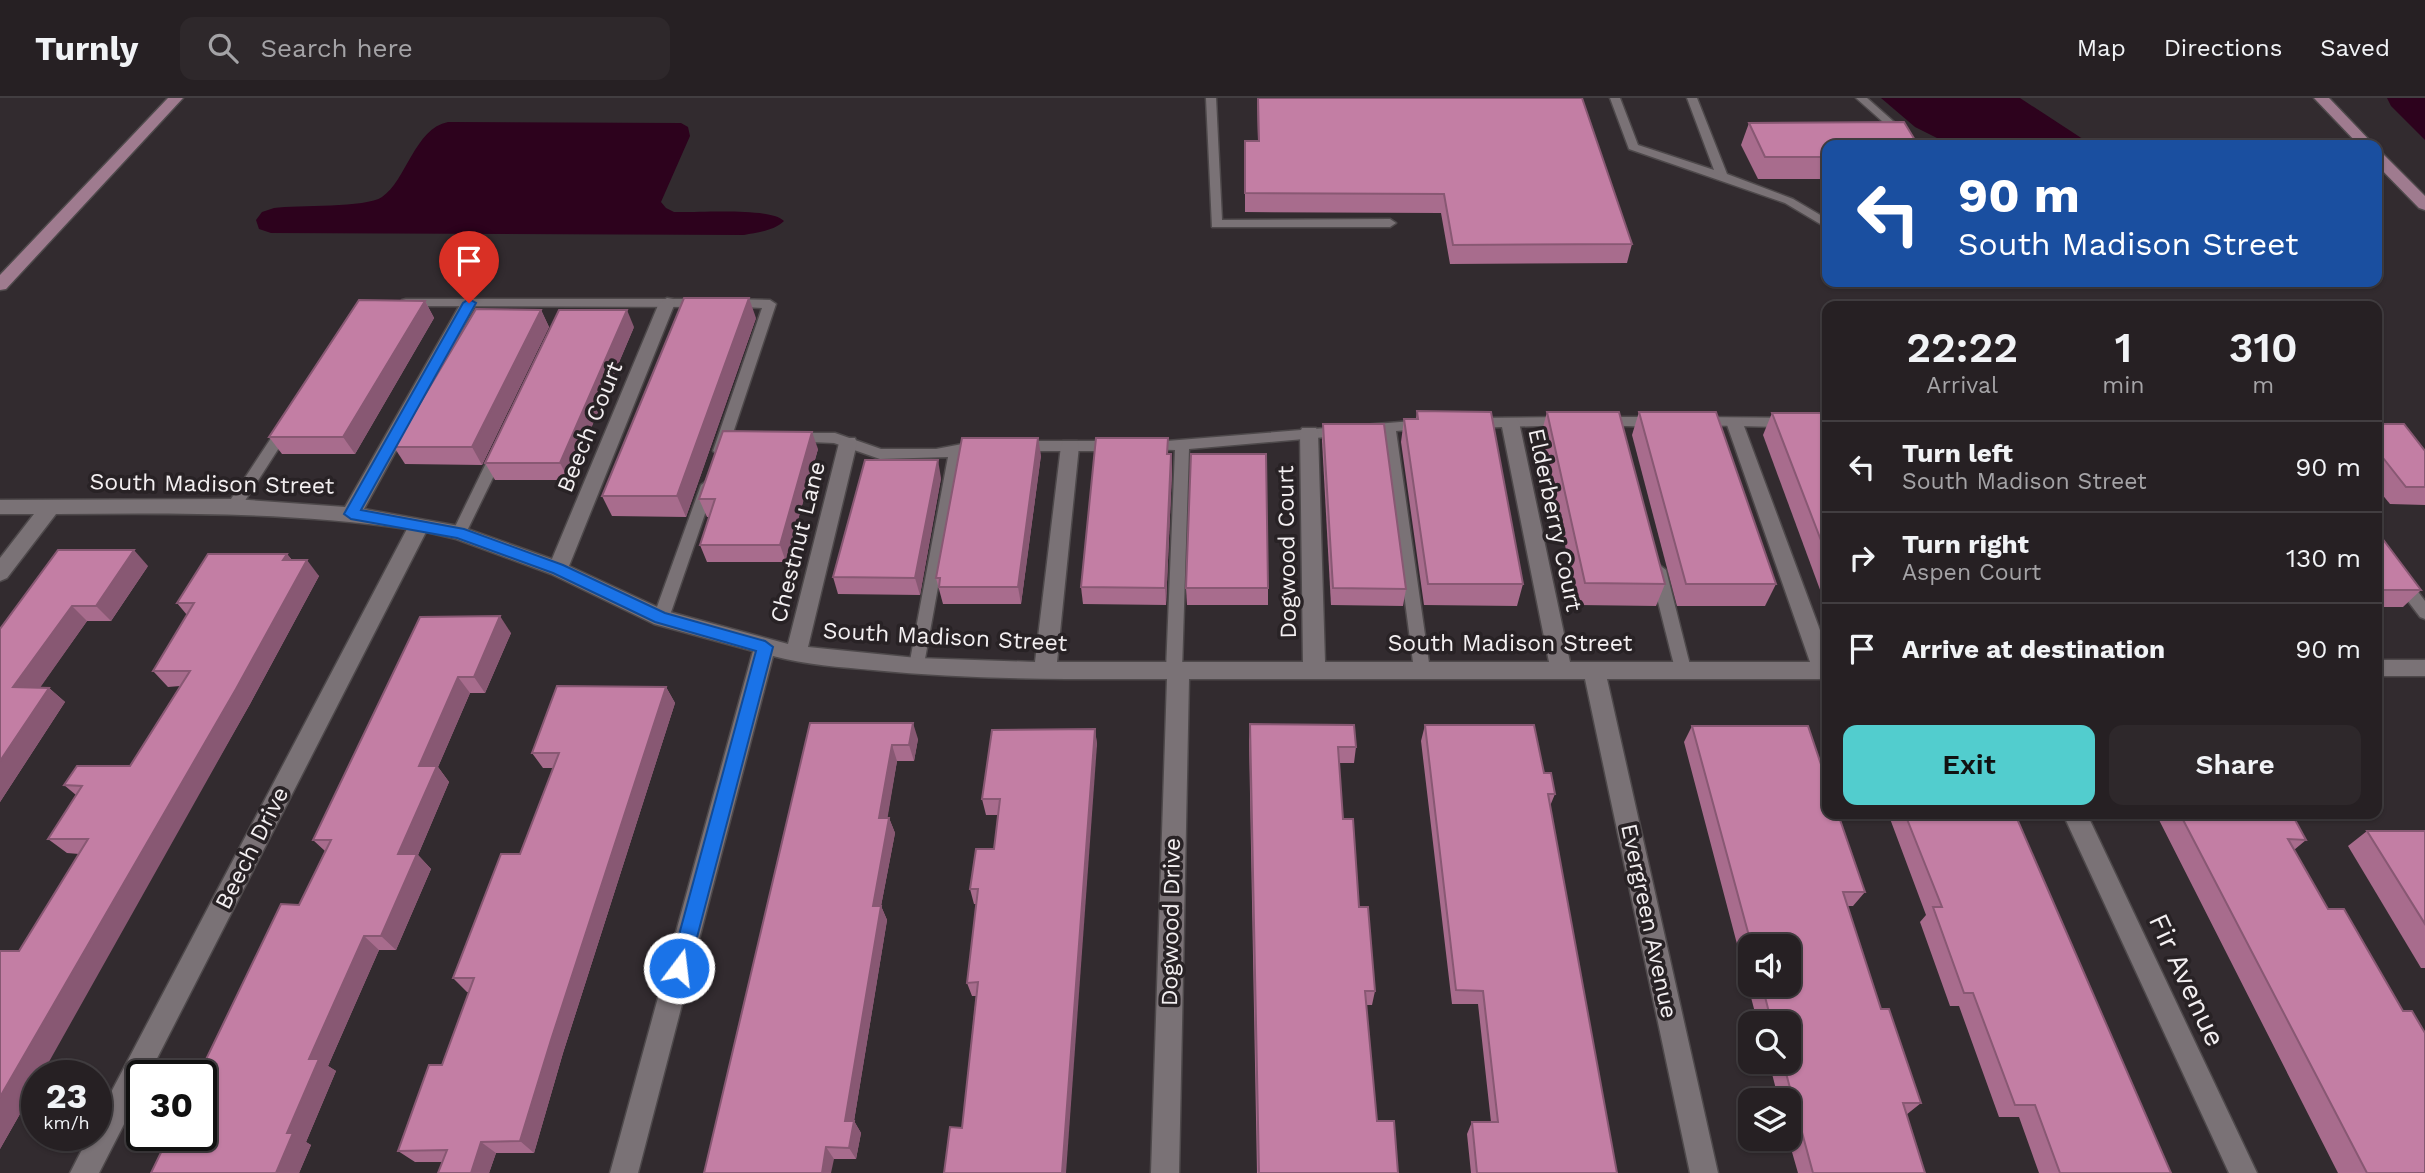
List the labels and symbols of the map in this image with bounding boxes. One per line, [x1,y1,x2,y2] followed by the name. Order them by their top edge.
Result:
[439,231,499,303] pin
[552,357,629,496] street label: Beech Court
[1522,426,1588,614] street label: Elderberry Court
[765,459,831,625] street label: Chestnut Lane
[1272,465,1302,639] street label: Dogwood Court
[89,468,335,500] street label: South Madison Street
[822,617,1068,657] street label: South Madison Street
[1388,630,1633,657] street label: South Madison Street
[210,782,294,914] street label: Beech Drive
[1615,821,1683,1021] street label: Evergreen Avenue
[1156,838,1186,1006] street label: Dogwood Drive
[2142,908,2232,1052] street label: Fir Avenue
[642,931,716,1005] position arrow
[126,1060,217,1151] speed limit sign: 30

